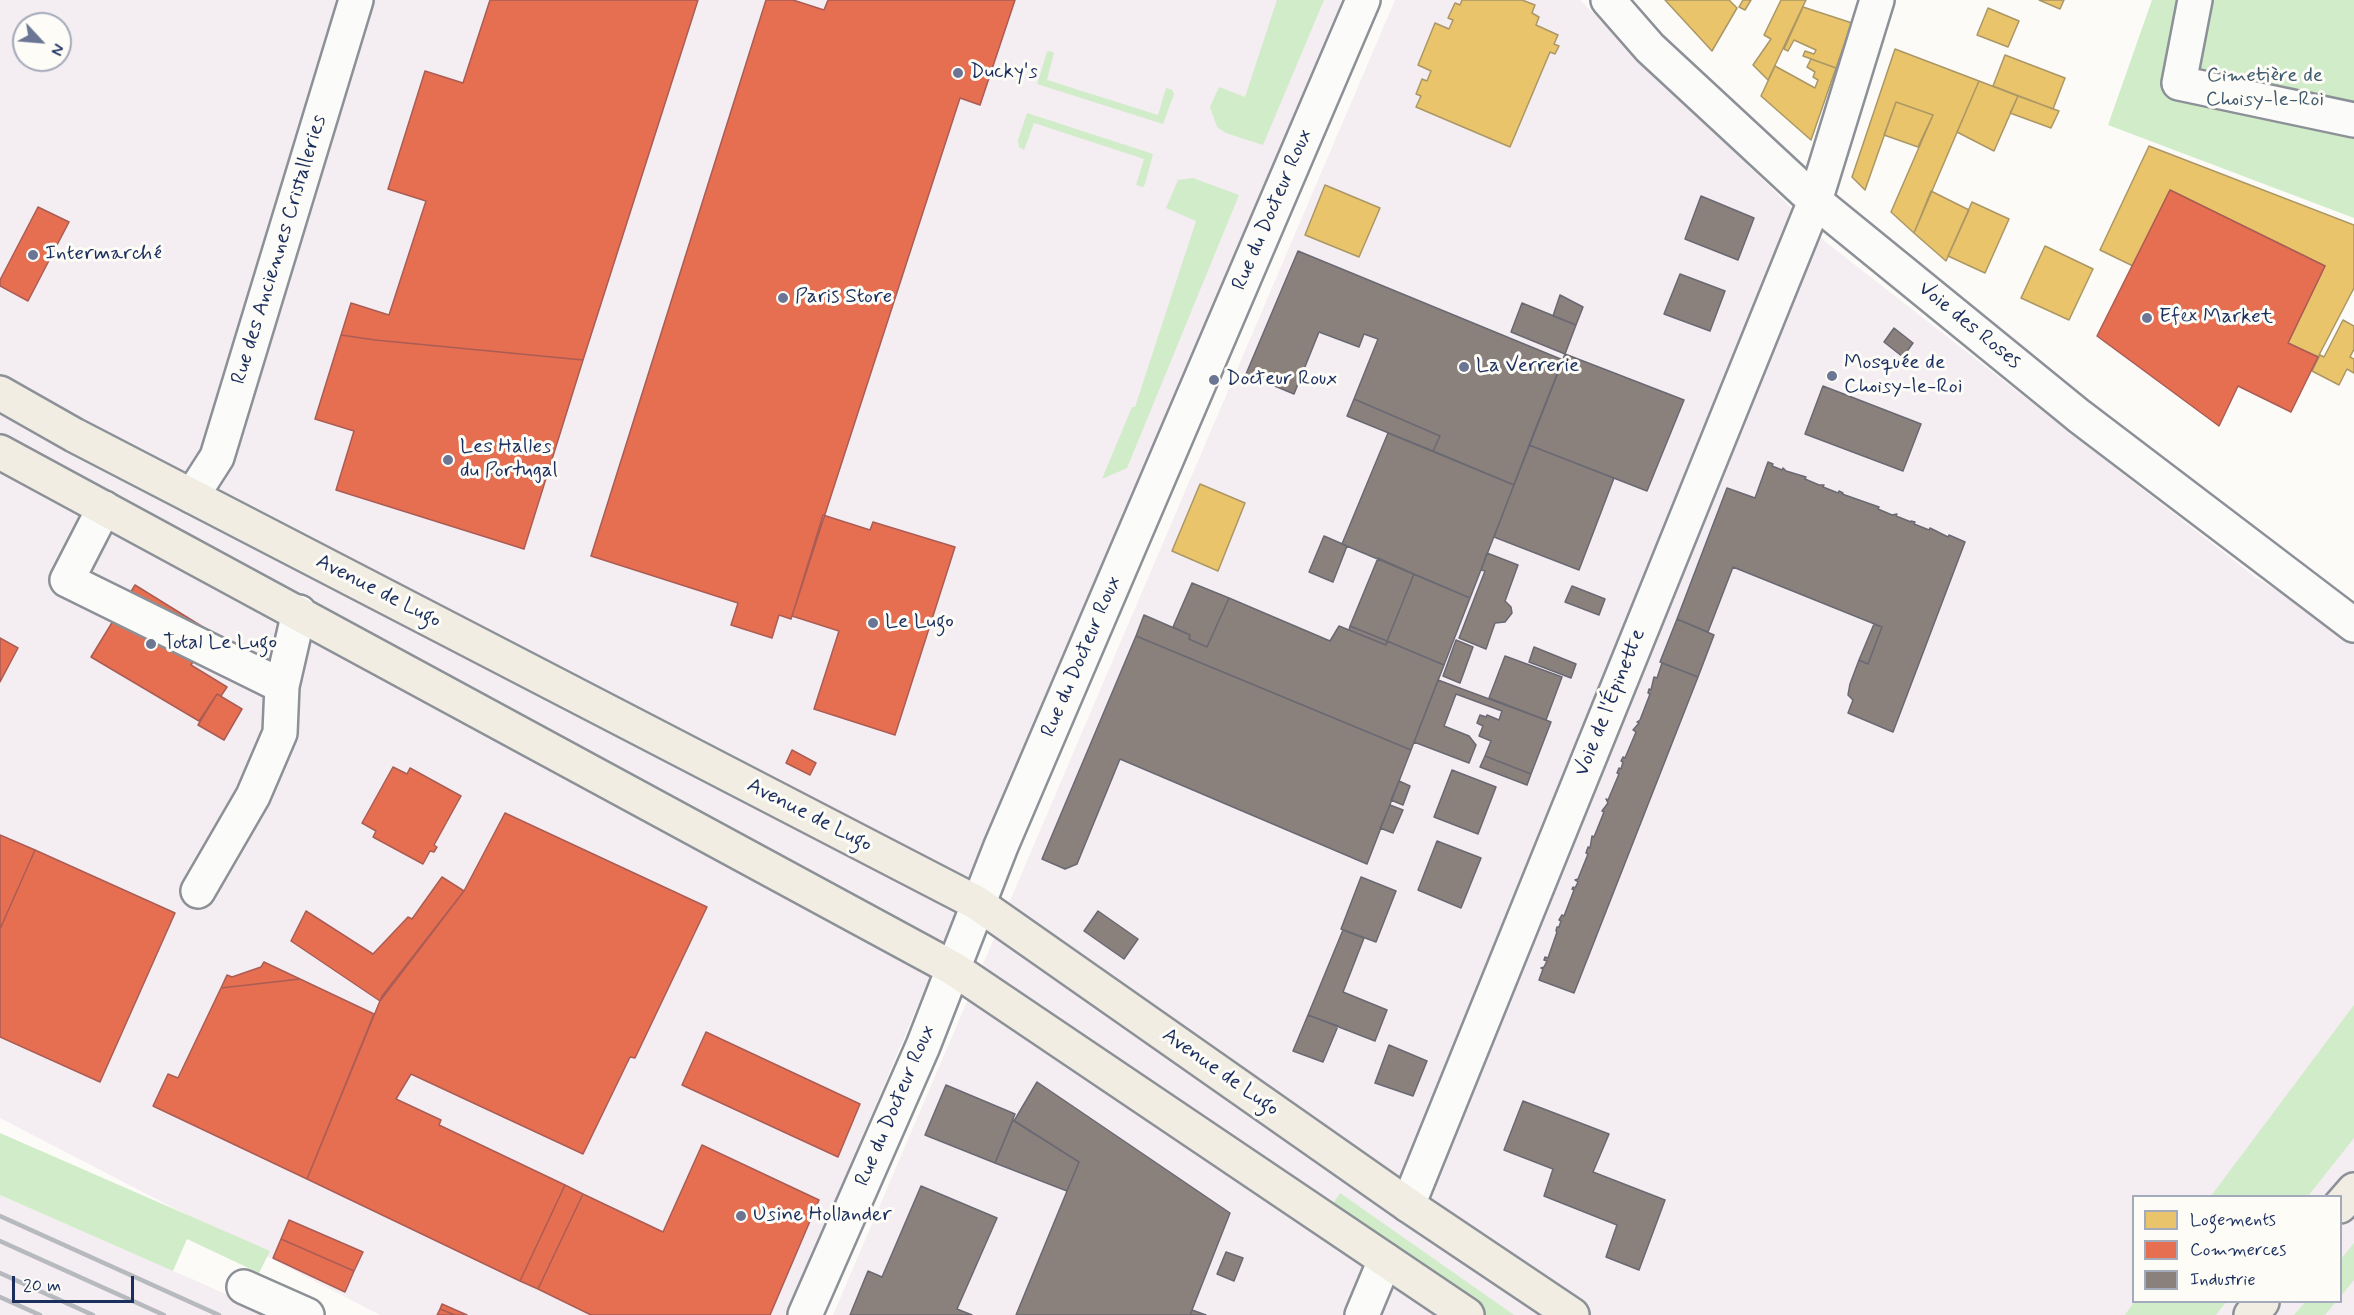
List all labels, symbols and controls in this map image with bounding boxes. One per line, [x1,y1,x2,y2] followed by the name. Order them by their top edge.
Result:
[12,12,72,72] north arrow
[45,40,69,59] text: N
[970,60,1038,86] place label: Ducky's
[2206,64,2324,114] park label: Cimetière de Choisy-le-Roi
[951,66,965,80] marker: Ducky's
[227,112,333,388] street label: Rue des Anciennes Cristalleries
[1228,126,1318,294] street label: Rue du Docteur Roux
[45,242,162,268] place label: Intermarché
[26,248,40,262] marker: Intermarché
[1912,277,2026,375] street label: Voie des Roses
[795,285,892,311] place label: Paris Store
[776,291,790,305] marker: Paris Store
[2159,305,2273,331] place label: Efex Market
[2140,311,2154,325] marker: Efex Market
[1844,351,1963,401] place label: Mosquée de Choisy-le-Roi
[1476,354,1579,380] place label: La Verrerie
[1457,360,1471,374] marker: La Verrerie
[1226,367,1337,393] place label: Docteur Roux
[1825,369,1839,383] marker: Mosquée de Choisy-le-Roi
[1207,373,1221,387] marker: Docteur Roux
[460,435,558,485] place label: Les Halles du Portugal
[441,453,455,467] marker: Les Halles du Portugal
[311,550,445,634] street label: Avenue de Lugo
[1037,573,1127,741] street label: Rue du Docteur Roux
[885,610,954,636] place label: Le Lugo
[866,616,880,630] marker: Le Lugo
[1570,626,1652,780] street label: Voie de l'Épinette
[163,631,277,657] place label: Total Le Lugo
[144,637,158,651] marker: Total Le Lugo
[742,774,876,858] street label: Avenue de Lugo
[851,1022,941,1190] street label: Rue du Docteur Roux
[1157,1023,1283,1123] street label: Avenue de Lugo
[2132,1195,2342,1303] legend
[753,1203,892,1229] place label: Usine Hollander
[2190,1208,2276,1232] text: Logements
[734,1209,748,1223] marker: Usine Hollander
[2190,1238,2286,1262] text: Commerces
[15,1264,136,1302] scale bar
[2190,1268,2256,1292] text: Industrie
[23,1274,61,1298] text: 20 m

